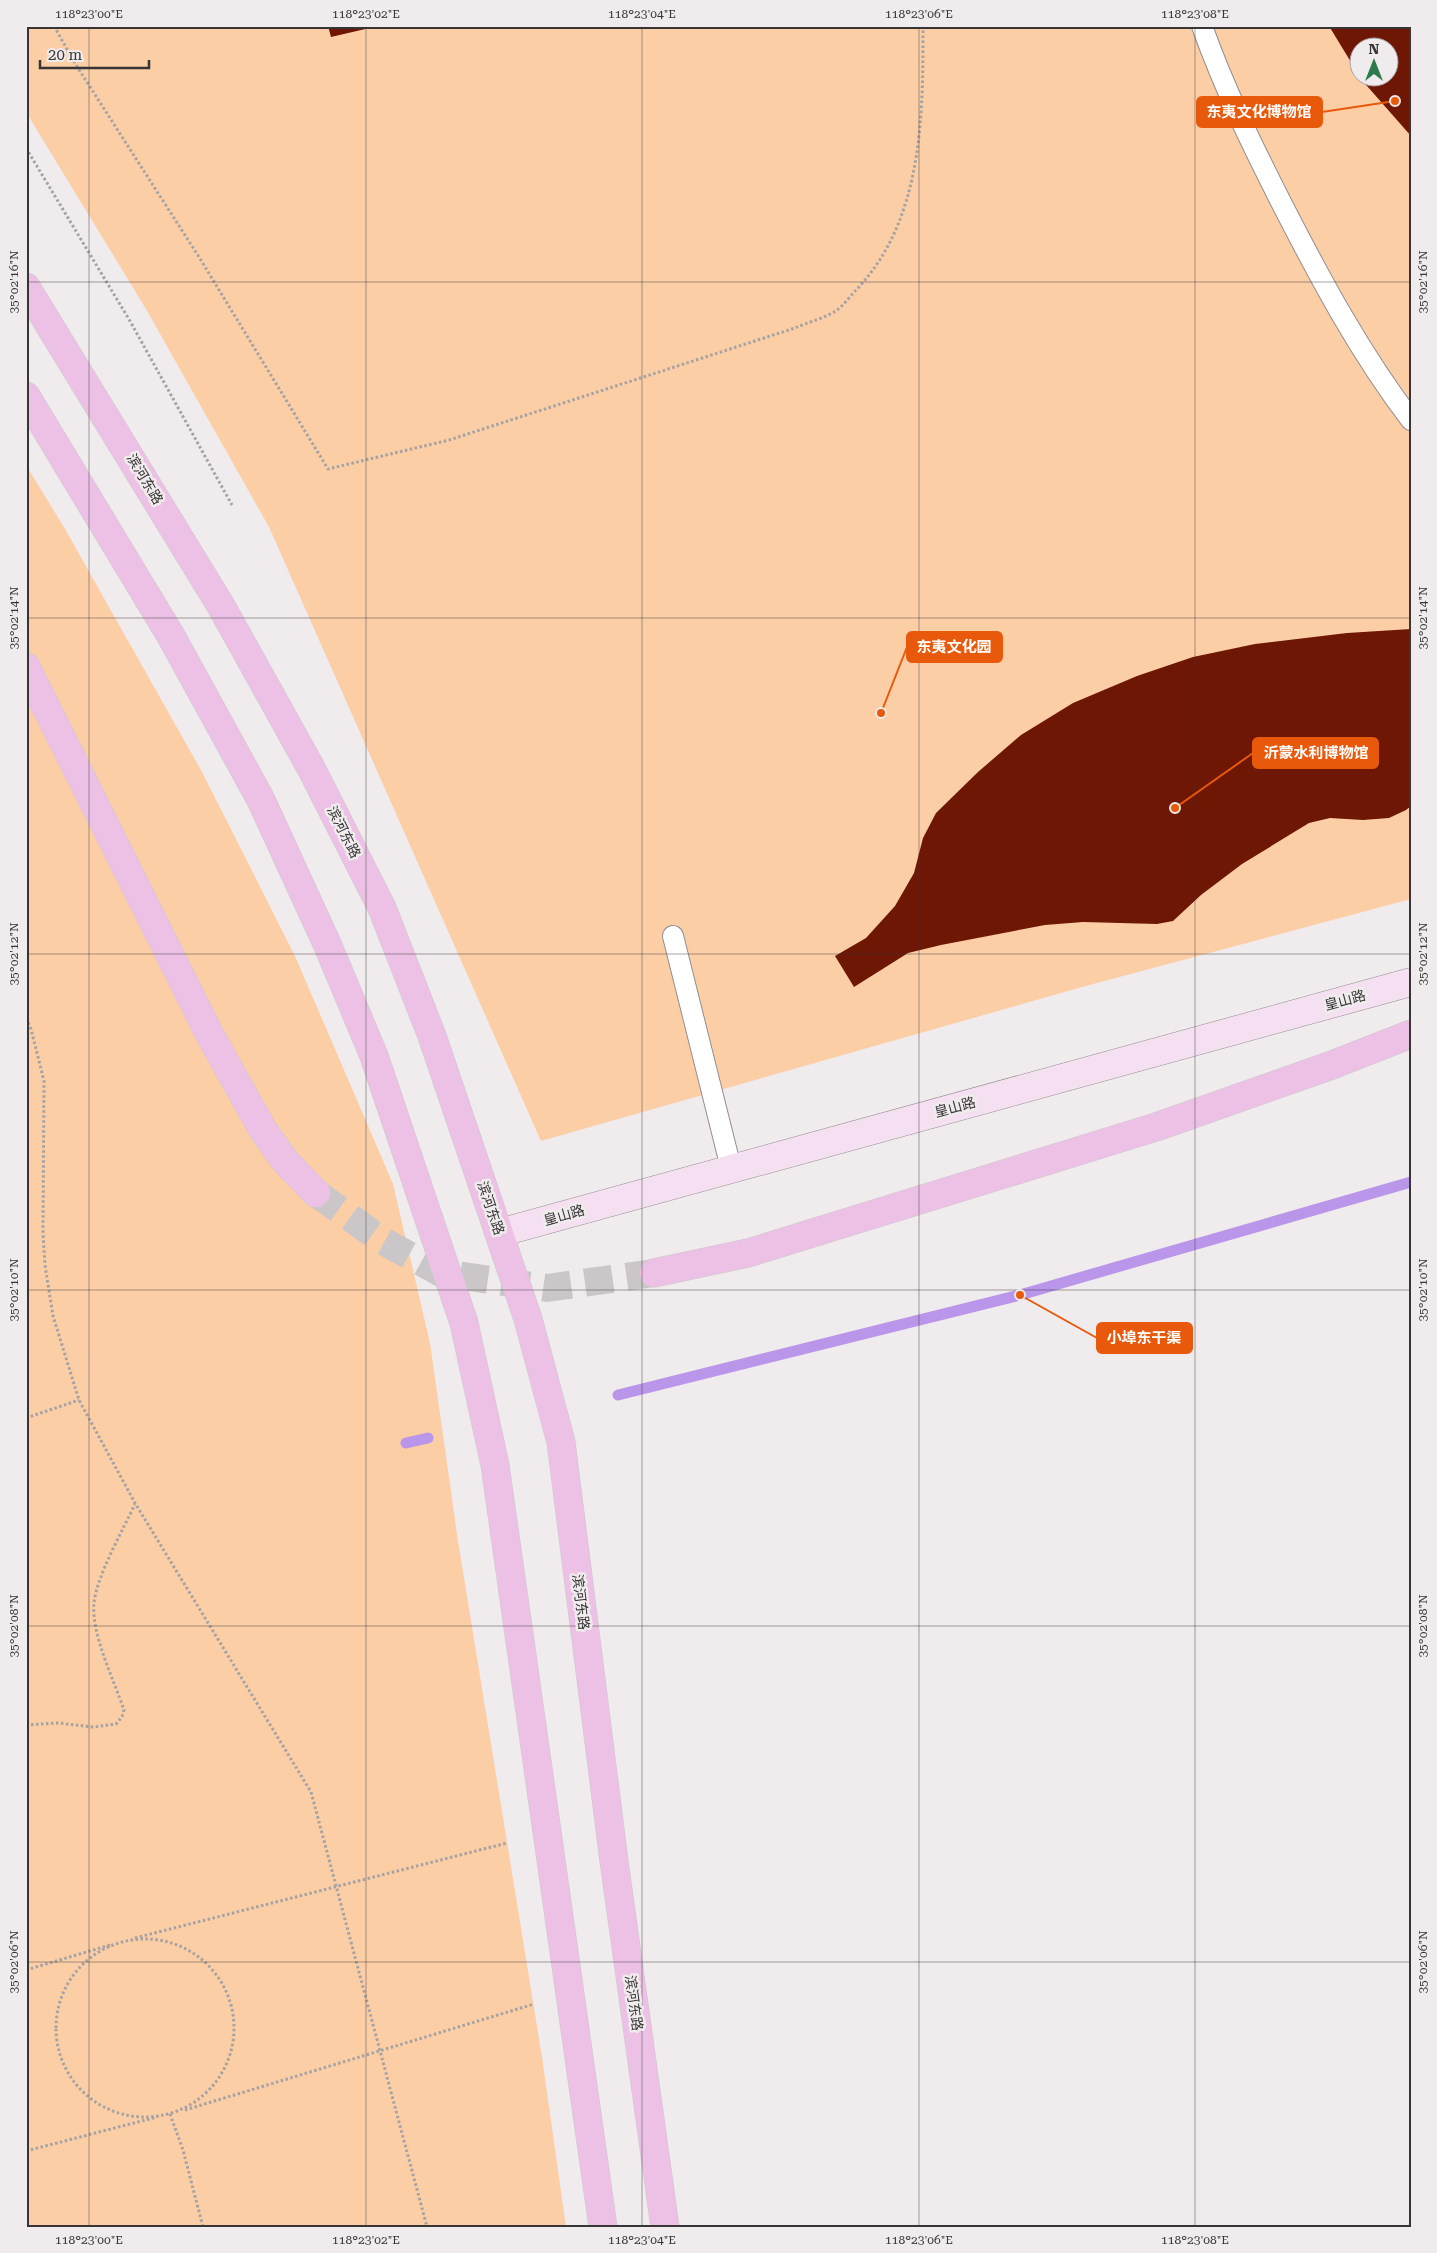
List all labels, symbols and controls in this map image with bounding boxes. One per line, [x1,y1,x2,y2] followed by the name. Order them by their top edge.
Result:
[55,7,123,21] text: 118°23'00"E
[332,7,400,21] text: 118°23'02"E
[608,7,676,21] text: 118°23'04"E
[885,7,953,21] text: 118°23'06"E
[1161,7,1229,21] text: 118°23'08"E
[40,38,149,70] scale bar
[1350,38,1400,88] north arrow
[1369,41,1380,57] text: N
[48,46,83,64] text: 20 m
[1197,97,1322,127] callout: 东夷文化博物馆
[1206,103,1312,121] text: 东夷文化博物馆
[7,250,21,314] text: 35°02'16"N
[1416,250,1430,314] text: 35°02'16"N
[124,451,166,507] street label: 滨河东路
[7,586,21,650] text: 35°02'14"N
[1416,586,1430,650] text: 35°02'14"N
[907,632,1002,662] callout: 东夷文化园
[916,638,992,656] text: 东夷文化园
[1253,738,1378,768] callout: 沂蒙水利博物馆
[1263,744,1369,762] text: 沂蒙水利博物馆
[324,803,364,861] street label: 滨河东路
[7,922,21,986] text: 35°02'12"N
[1416,922,1430,986] text: 35°02'12"N
[1323,987,1367,1013] street label: 皇山路
[933,1094,977,1120] street label: 皇山路
[474,1179,508,1237] street label: 滨河东路
[542,1202,586,1228] street label: 皇山路
[7,1258,21,1322] text: 35°02'10"N
[1416,1258,1430,1322] text: 35°02'10"N
[1097,1323,1192,1353] callout: 小埠东干渠
[1106,1329,1182,1347] text: 小埠东干渠
[570,1573,592,1631] street label: 滨河东路
[7,1594,21,1658] text: 35°02'08"N
[1416,1594,1430,1658] text: 35°02'08"N
[7,1930,21,1994] text: 35°02'06"N
[1416,1930,1430,1994] text: 35°02'06"N
[622,1974,646,2032] street label: 滨河东路
[55,2233,123,2247] text: 118°23'00"E
[332,2233,400,2247] text: 118°23'02"E
[608,2233,676,2247] text: 118°23'04"E
[885,2233,953,2247] text: 118°23'06"E
[1161,2233,1229,2247] text: 118°23'08"E

